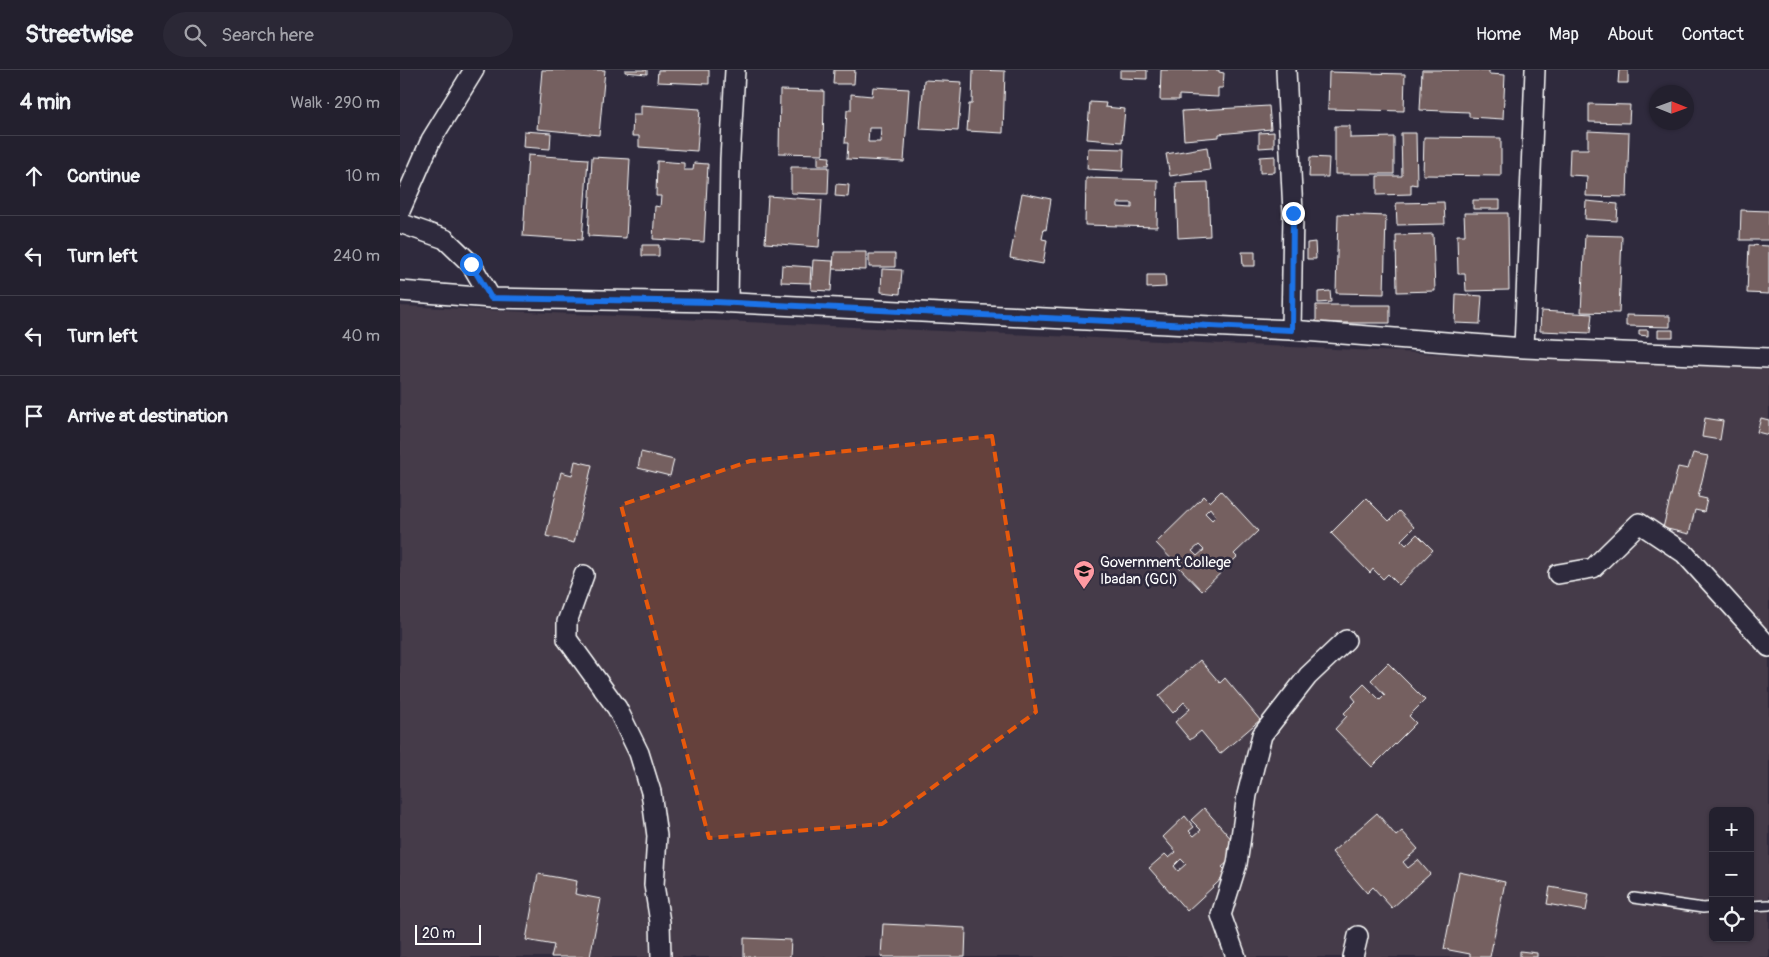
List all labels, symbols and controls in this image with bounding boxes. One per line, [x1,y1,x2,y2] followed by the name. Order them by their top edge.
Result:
[163,12,513,57] search box
[25,20,133,49] text: Streetwise
[181,21,209,49] icon: search
[221,23,314,47] text: Search here
[1476,23,1521,46] text: Home
[1549,23,1579,46] text: Map
[1607,23,1653,46] text: About
[1681,23,1744,46] text: Contact
[1649,85,1694,130] north arrow
[20,89,71,116] text: 4 min
[291,93,380,113] text: Walk · 290 m
[20,162,48,190] icon: ahead
[67,164,140,188] text: Continue
[345,166,380,186] text: 10 m
[1282,202,1305,225] route end
[20,242,48,270] icon: left
[67,244,137,268] text: Turn left
[333,246,380,266] text: 240 m
[460,253,483,276] route start
[20,322,48,350] icon: left
[67,324,137,348] text: Turn left
[342,326,380,346] text: 40 m
[20,402,48,430] icon: arrive
[67,404,228,428] text: Arrive at destination
[1100,553,1231,589] place label: Government College Ibadan (GCI)
[1072,559,1096,590] school or university icon: Government College Ibadan (GCI)
[1709,807,1754,942] map controls
[1709,807,1754,852] button: +
[1709,852,1754,897] button: −
[1709,897,1754,942] button: locate
[415,922,481,945] scale bar
[422,925,455,942] text: 20 m

